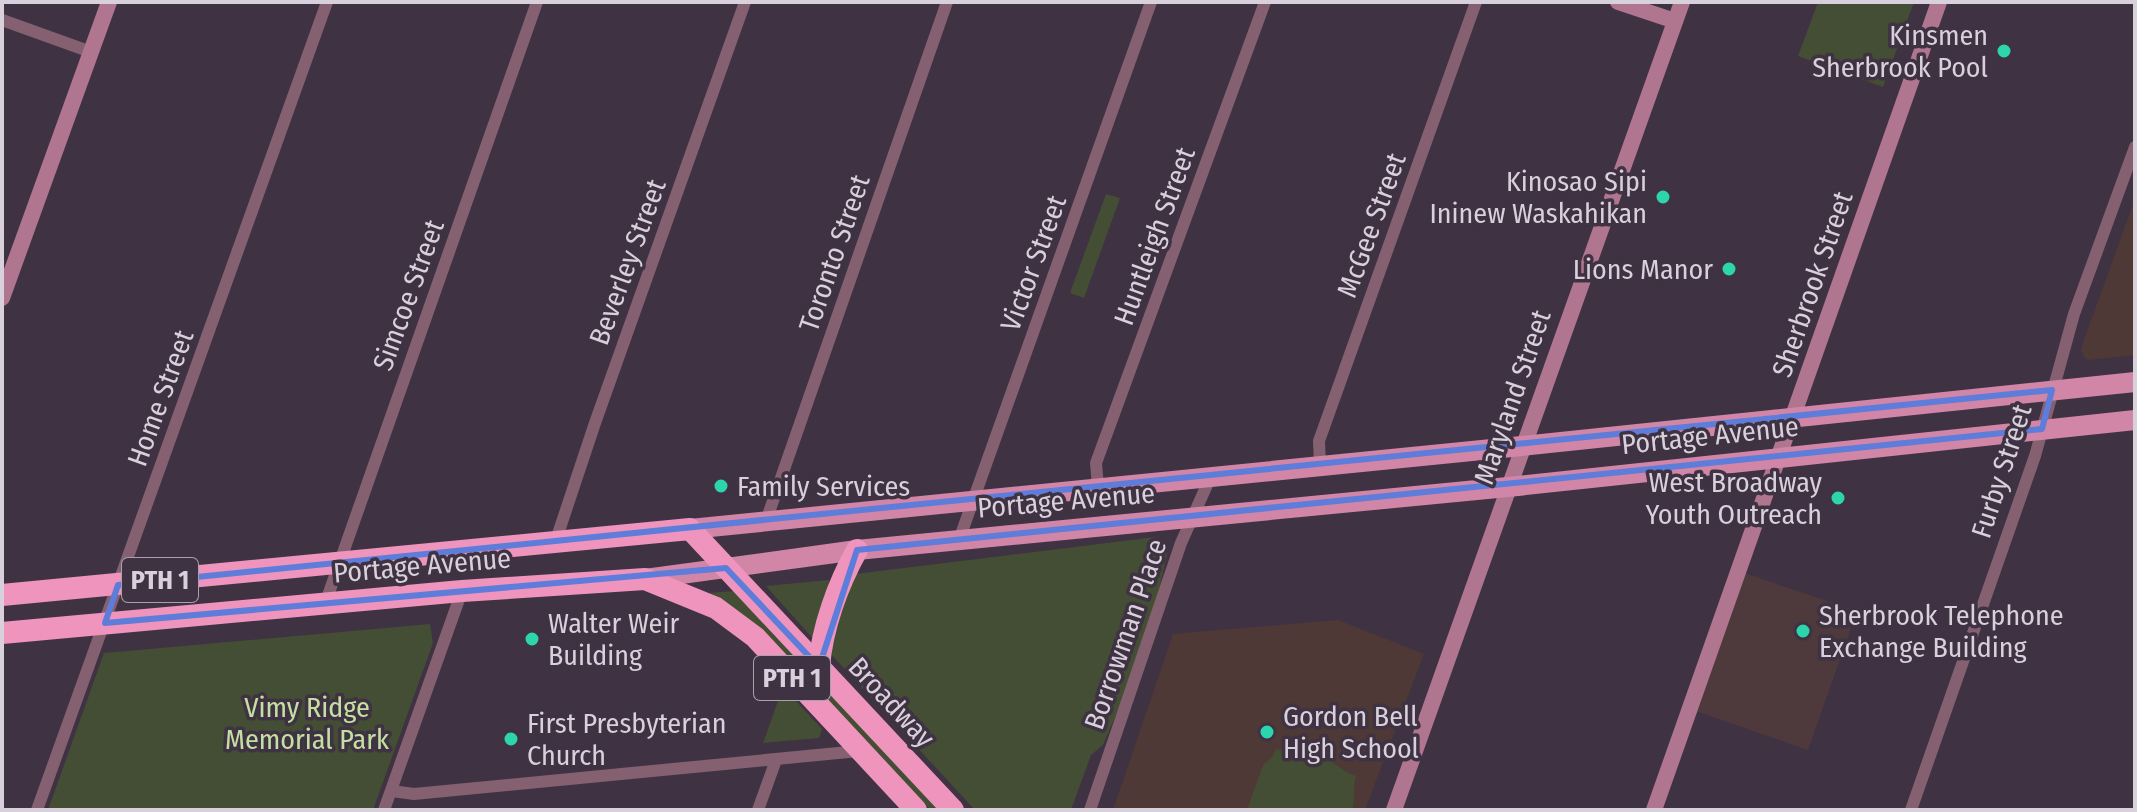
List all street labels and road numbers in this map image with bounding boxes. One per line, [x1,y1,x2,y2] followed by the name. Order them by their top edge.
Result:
[1107,142,1202,330] street label: Huntleigh Street
[1330,148,1413,302] street label: McGee Street
[792,170,877,336] street label: Toronto Street
[582,174,673,350] street label: Beverley Street
[1765,186,1860,381] street label: Sherbrook Street
[994,190,1074,336] street label: Victor Street
[366,215,451,375] street label: Simcoe Street
[1467,305,1558,489] street label: Maryland Street
[121,325,201,471] street label: Home Street
[1964,399,2039,542] street label: Furby Street
[1620,410,1800,461] street label: Portage Avenue
[976,476,1156,525] street label: Portage Avenue
[1077,535,1173,734] street label: Borrowman Place
[332,541,512,590] street label: Portage Avenue
[122,558,198,602] road number: PTH 1
[842,650,942,755] street label: Broadway
[754,656,830,700] road number: PTH 1

